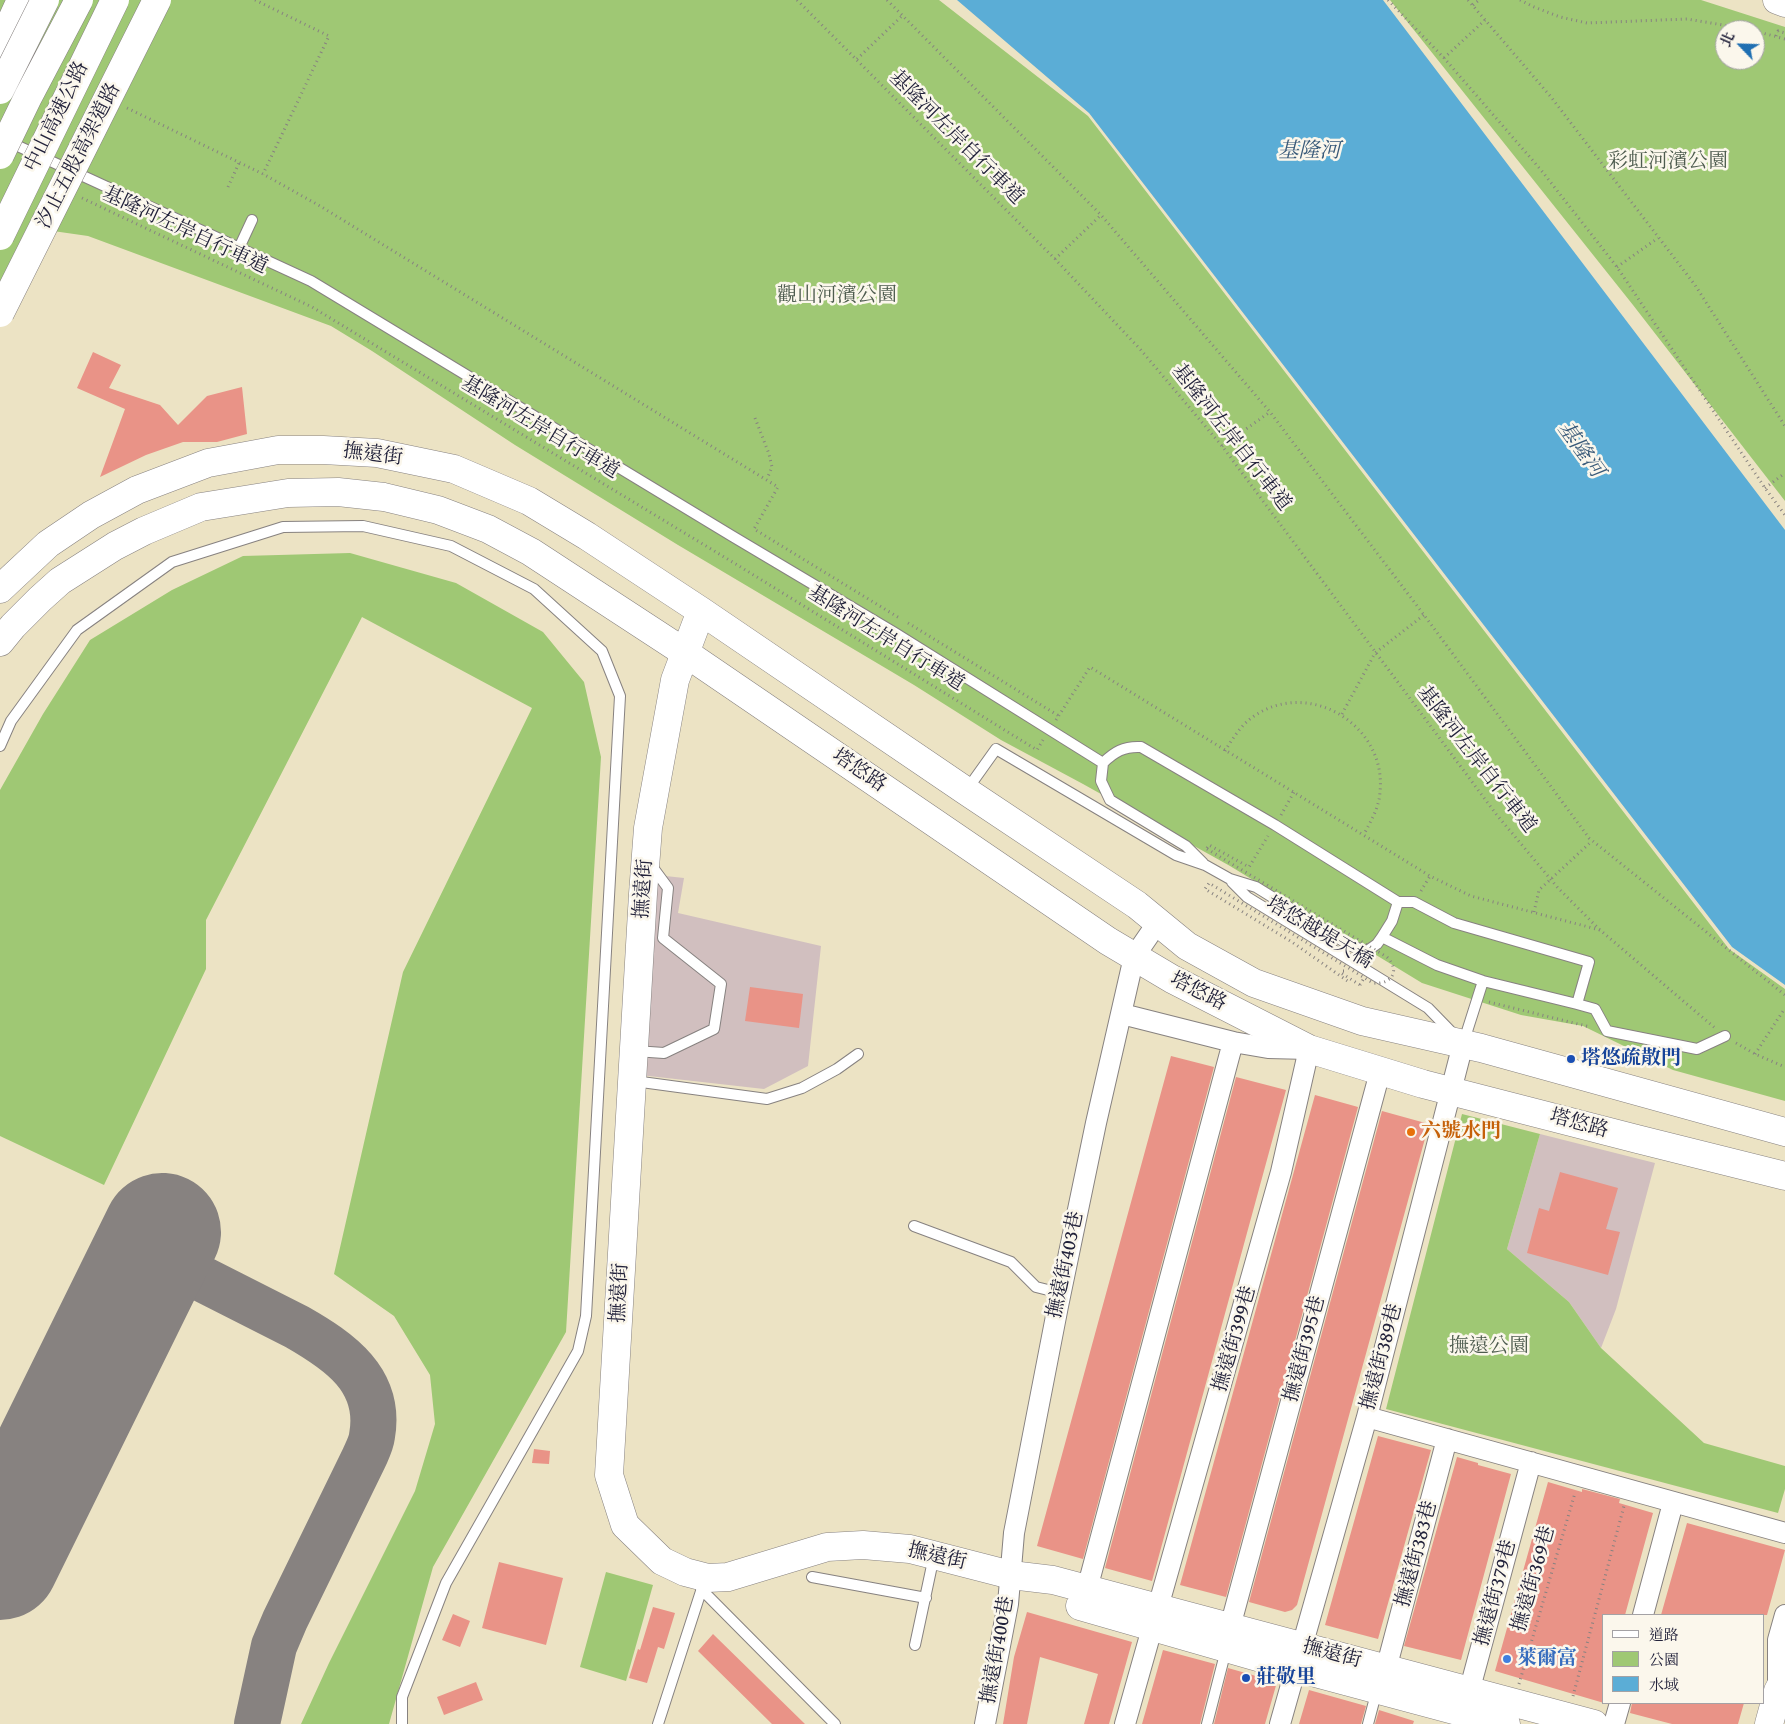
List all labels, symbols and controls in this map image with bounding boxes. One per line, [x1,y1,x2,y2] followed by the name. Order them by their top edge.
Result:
[1715,20,1765,70] north arrow
[1715,29,1739,50] text: 北
[20,58,94,176] street label: 中山高速公路
[884,66,1028,210] street label: 基隆河左岸自行車道
[32,79,126,233] street label: 汐止五股高架道路
[1278,139,1340,165] water label: 基隆河
[1608,150,1728,174] park label: 彩虹河濱公園
[98,182,272,280] street label: 基隆河左岸自行車道
[777,284,897,308] park label: 觀山河濱公園
[1166,360,1296,516] street label: 基隆河左岸自行車道
[457,371,623,485] street label: 基隆河左岸自行車道
[1551,417,1609,483] water label: 基隆河
[342,439,404,471] street label: 撫遠街
[803,581,969,697] street label: 基隆河左岸自行車道
[1411,682,1541,838] street label: 基隆河左岸自行車道
[827,744,891,798] street label: 塔悠路
[630,858,658,920] street label: 撫遠街
[1261,892,1377,974] street label: 塔悠越堤天橋
[1166,968,1230,1016] street label: 塔悠路
[1581,1047,1681,1071] place label: 塔悠疏散門
[1565,1053,1577,1065] marker: 塔悠疏散門
[1547,1105,1611,1143] street label: 塔悠路
[1421,1120,1501,1144] place label: 六號水門
[1405,1126,1417,1138] marker: 六號水門
[1043,1209,1089,1321] street label: 撫遠街403巷
[606,1262,634,1324] street label: 撫遠街
[1208,1283,1262,1395] street label: 撫遠街399巷
[1279,1293,1331,1405] street label: 撫遠街395巷
[1356,1301,1408,1413] street label: 撫遠街389巷
[1449,1335,1529,1359] park label: 撫遠公園
[1391,1498,1443,1610] street label: 撫遠街383巷
[1507,1523,1561,1635] street label: 撫遠街369巷
[1470,1537,1522,1649] street label: 撫遠街379巷
[905,1539,969,1575] street label: 撫遠街
[977,1594,1019,1706] street label: 撫遠街400巷
[1602,1614,1765,1704] legend
[1649,1624,1679,1645] text: 道路
[1300,1635,1364,1673] street label: 撫遠街
[1517,1647,1577,1671] place label: 萊爾富
[1649,1649,1679,1670] text: 公園
[1501,1653,1513,1665] marker: 萊爾富
[1256,1666,1316,1690] place label: 莊敬里
[1240,1672,1252,1684] marker: 莊敬里
[1649,1674,1679,1695] text: 水域

